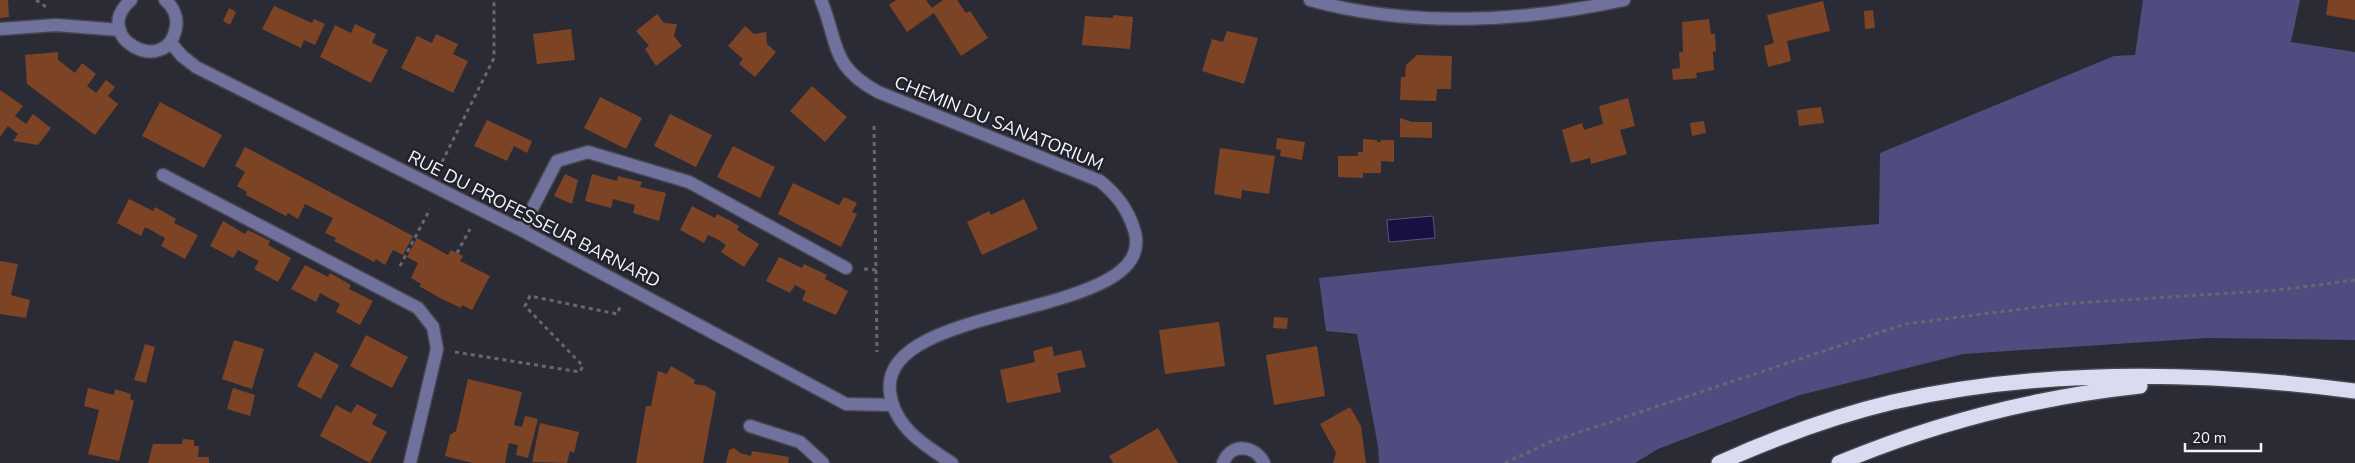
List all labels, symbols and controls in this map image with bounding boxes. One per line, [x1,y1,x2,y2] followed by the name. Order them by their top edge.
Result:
[891,70,1107,176] street label: CHEMIN DU SANATORIUM
[404,145,664,293] street label: RUE DU PROFESSEUR BARNARD
[2185,420,2261,452] scale bar
[2192,428,2227,448] text: 20 m

